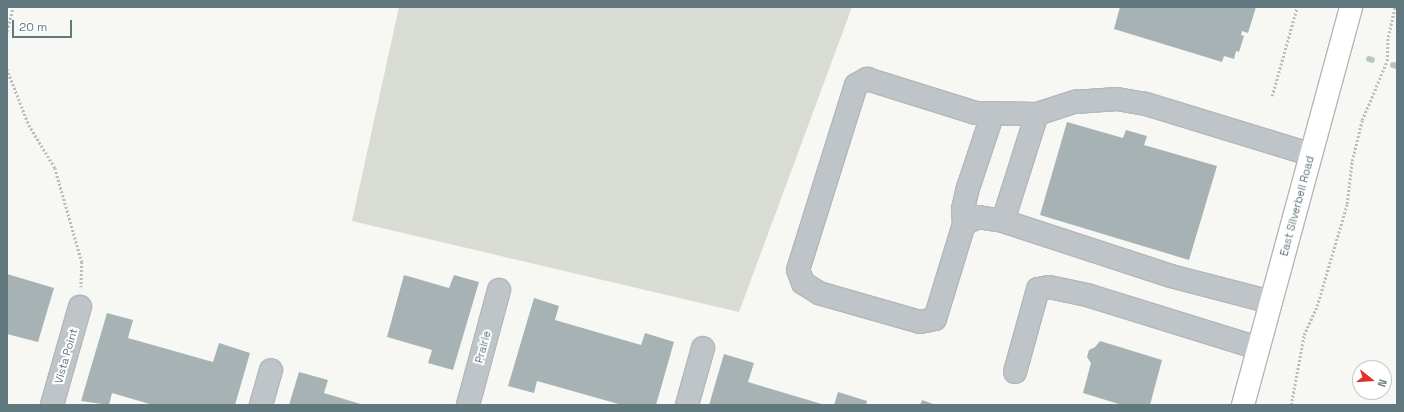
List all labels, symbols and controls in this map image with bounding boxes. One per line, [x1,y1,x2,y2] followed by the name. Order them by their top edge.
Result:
[14,12,74,38] scale bar
[19,19,47,35] text: 20 m
[1277,154,1317,258] street label: East Silverbell Road
[52,327,80,385] street label: Vista Point
[472,329,494,365] street label: Prairie
[1352,360,1392,400] north arrow
[1375,378,1390,389] text: N

